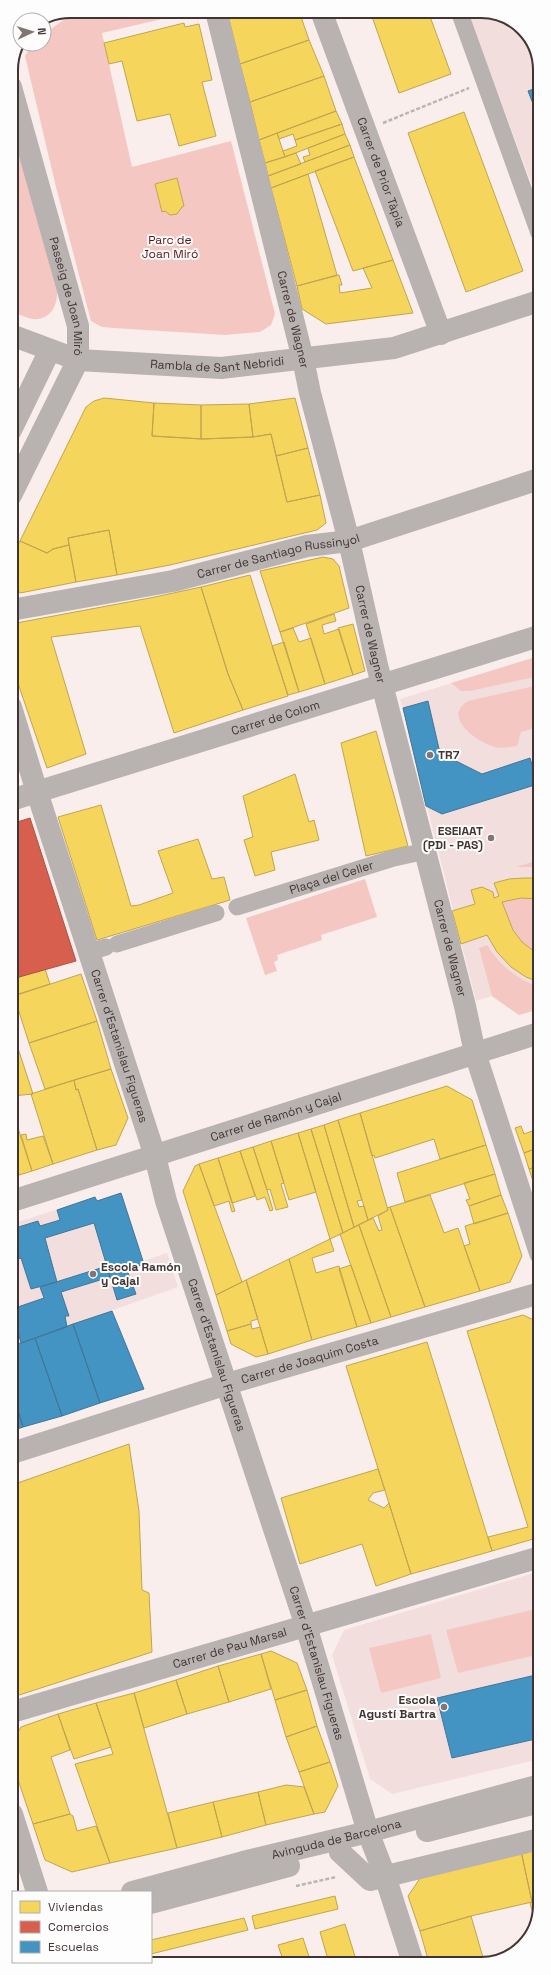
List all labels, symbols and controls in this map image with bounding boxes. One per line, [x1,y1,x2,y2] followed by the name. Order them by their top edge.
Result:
[12,12,52,52] north arrow
[35,27,49,35] text: N
[353,115,409,230] street label: Carrer de Prior Tàpia
[142,232,198,262] park label: Parc de Joan Miró
[45,235,86,356] street label: Passeig de Joan Miró
[273,269,313,370] street label: Carrer de Wagner
[150,353,285,376] street label: Rambla de Sant Nebridi
[195,530,362,582] street label: Carrer de Santiago Russinyol
[351,584,389,685] street label: Carrer de Wagner
[229,697,322,739] street label: Carrer de Colom
[438,747,460,763] place label: TR7
[425,750,435,760] marker: TR7
[423,823,483,853] place label: ESEIAAT (PDI - PAS)
[486,833,496,843] marker: ESEIAAT (PDI - PAS)
[287,857,376,898] street label: Plaça del Celler
[430,898,470,999] street label: Carrer de Wagner
[87,967,152,1125] street label: Carrer d'Estanislau Figueras
[208,1088,343,1145] street label: Carrer de Ramón y Cajal
[101,1259,181,1289] place label: Escola Ramón y Cajal
[88,1269,98,1279] marker: Escola Ramón y Cajal
[184,1276,249,1434] street label: Carrer d'Estanislau Figueras
[239,1332,380,1387] street label: Carrer de Joaquim Costa
[285,1584,348,1742] street label: Carrer d'Estanislau Figueras
[171,1624,289,1672] street label: Carrer de Pau Marsal
[359,1692,436,1722] place label: Escola Agustí Bartra
[439,1702,449,1712] marker: Escola Agustí Bartra
[270,1815,403,1863] street label: Avinguda de Barcelona
[12,1891,152,1963] legend
[48,1899,103,1915] text: Viviendas
[48,1919,109,1935] text: Comercios
[48,1939,99,1955] text: Escuelas

